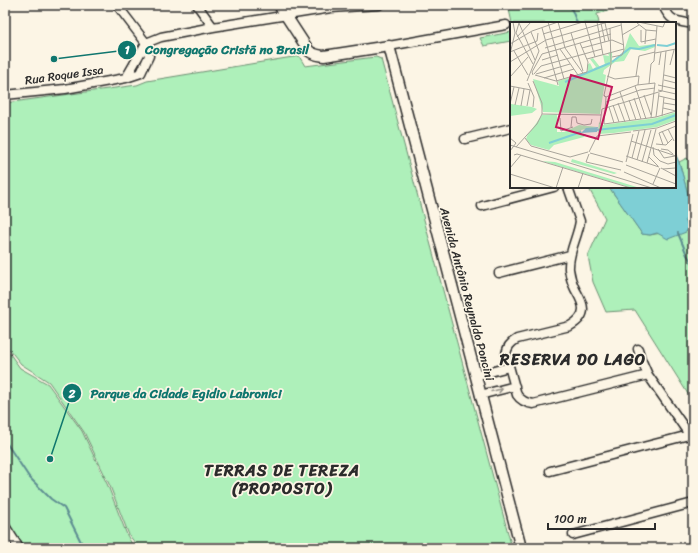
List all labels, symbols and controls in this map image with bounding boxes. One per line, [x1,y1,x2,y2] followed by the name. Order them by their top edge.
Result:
[510,22,676,188] inset map
[117,37,318,62] callout: Congregação Cristã no Brasil
[144,38,310,61] text: Congregação Cristã no Brasil
[124,39,130,61] text: 1
[23,59,105,91] street label: Rua Roque Issa
[433,204,501,384] street label: Avenida Antônio Reynaldo Poncini
[499,345,646,374] district label: RESERVA DO LAGO
[62,381,289,406] callout: Parque da Cidade Egidio Labronici
[90,382,283,405] text: Parque da Cidade Egidio Labronici
[68,383,76,405] text: 2
[491,386,504,394] one-way arrow
[204,456,360,503] district label: TERRAS DE TEREZA (PROPOSTO)
[548,505,655,531] scale bar
[554,508,587,530] text: 100 m

